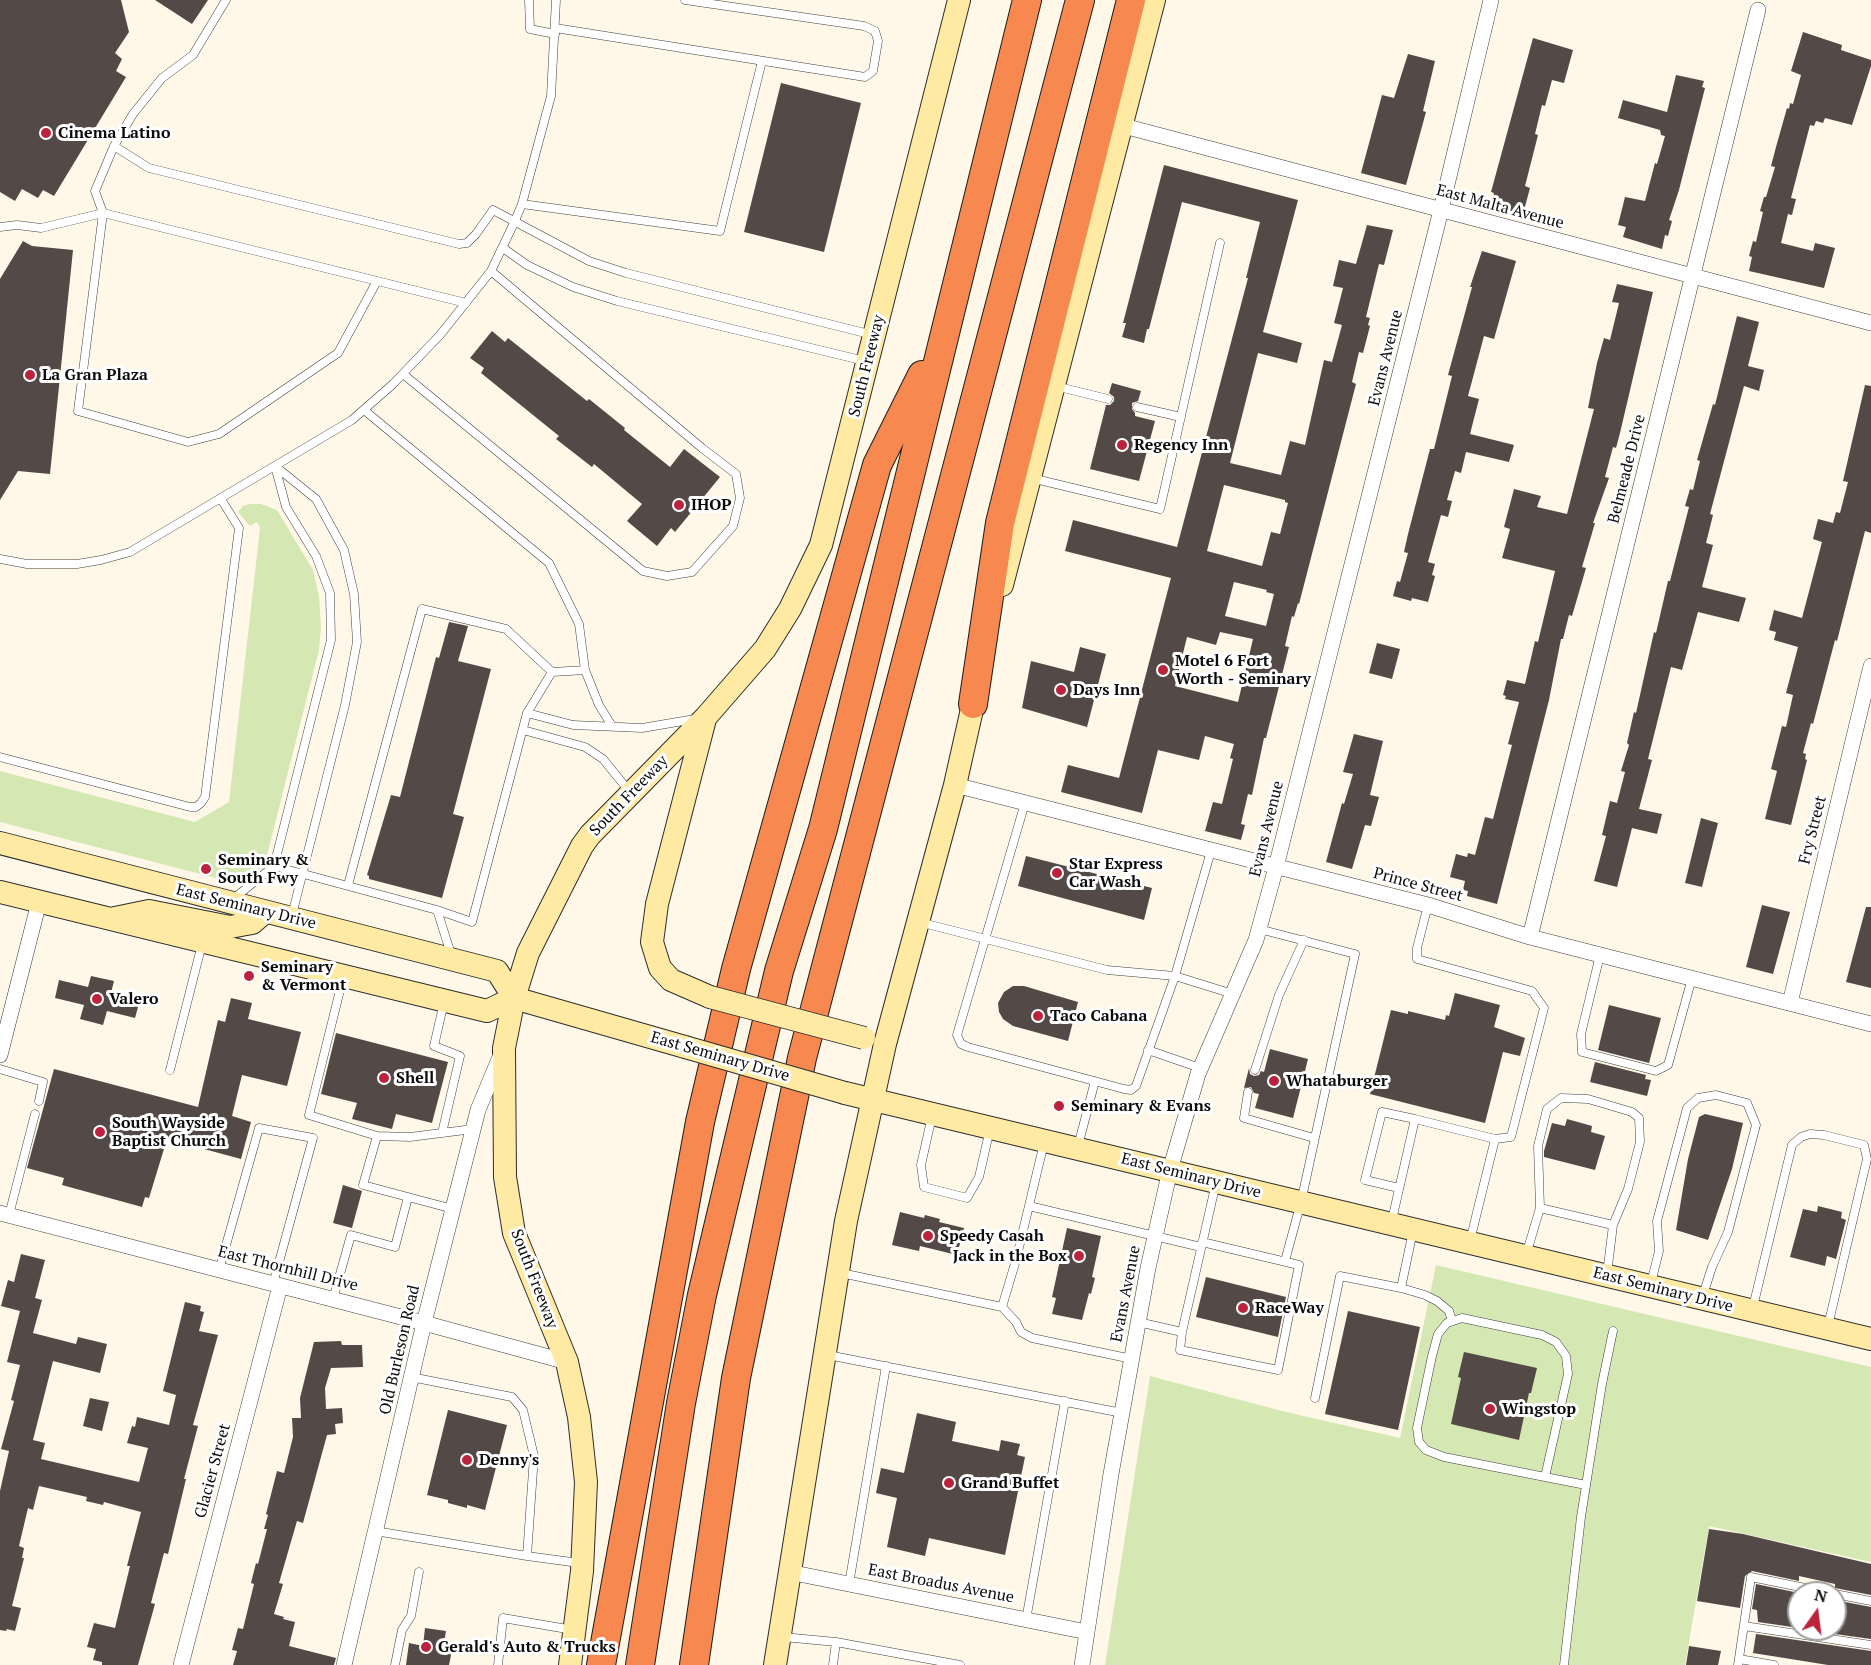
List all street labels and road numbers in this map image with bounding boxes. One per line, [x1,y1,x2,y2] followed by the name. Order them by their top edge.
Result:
[1434,181,1566,233] street label: East Malta Avenue
[1365,308,1407,408] street label: Evans Avenue
[845,313,889,419] street label: South Freeway
[1604,413,1650,525] street label: Belmeade Drive
[586,752,672,840] street label: South Freeway
[1246,779,1288,879] street label: Evans Avenue
[1795,794,1831,866] street label: Fry Street
[1371,864,1465,906] street label: Prince Street
[174,880,318,934] street label: East Seminary Drive
[648,1028,792,1086] street label: East Seminary Drive
[1119,1149,1263,1203] street label: East Seminary Drive
[506,1227,562,1331] street label: South Freeway
[216,1242,360,1296] street label: East Thornhill Drive
[1107,1244,1145,1344] street label: Evans Avenue
[1591,1263,1735,1317] street label: East Seminary Drive
[376,1283,424,1417] street label: Old Burleson Road
[191,1422,235,1520] street label: Glacier Street
[866,1560,1016,1608] street label: East Broadus Avenue

